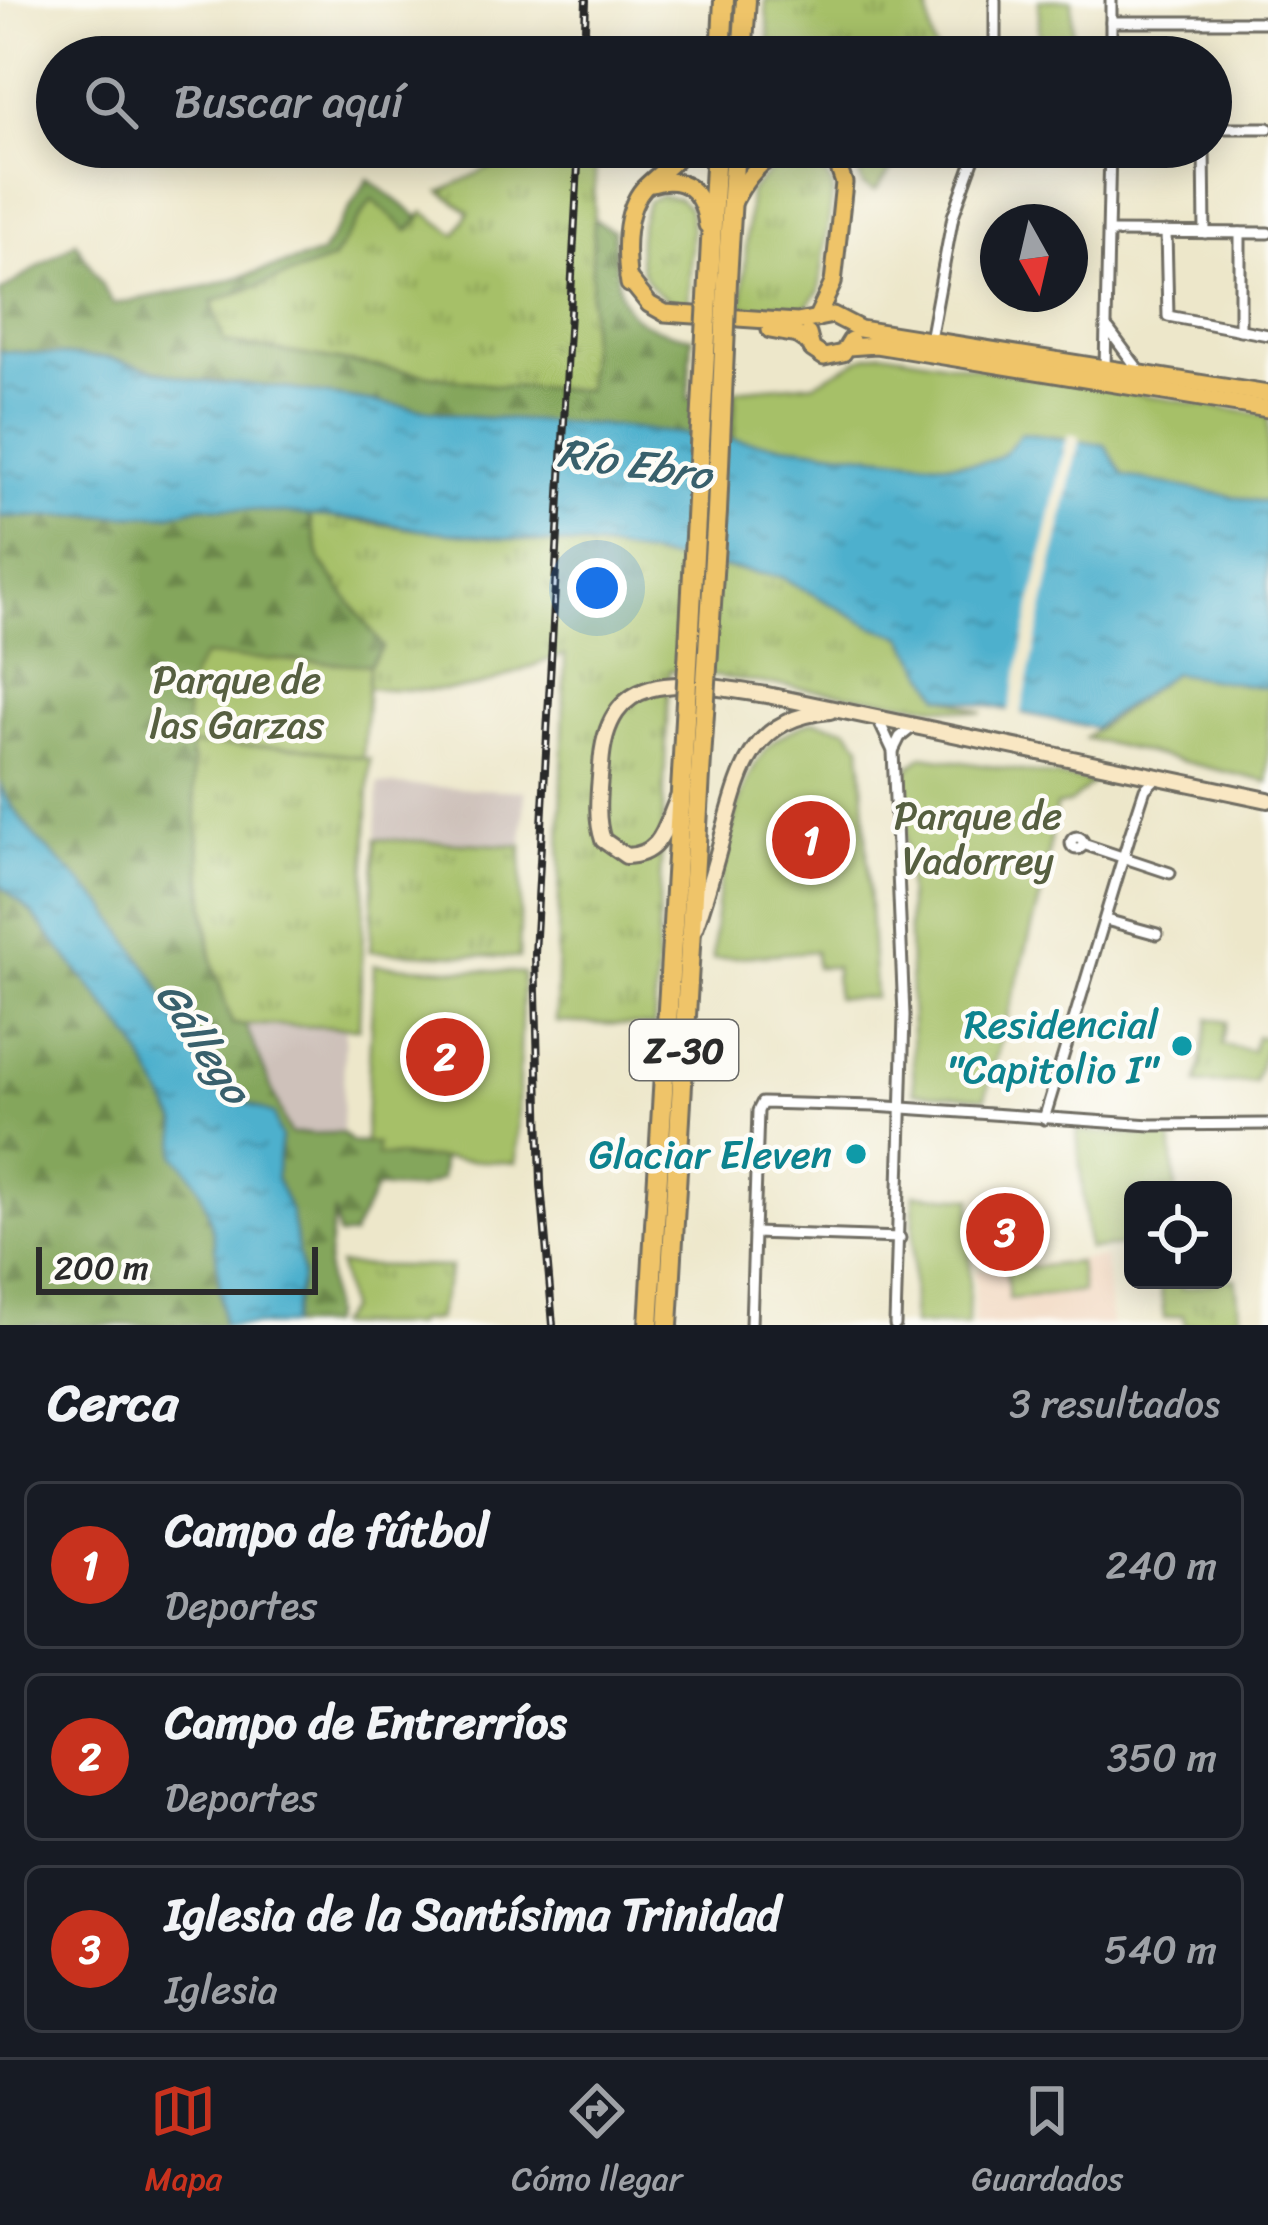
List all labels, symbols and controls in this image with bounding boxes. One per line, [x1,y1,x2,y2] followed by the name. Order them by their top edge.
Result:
[36,36,1232,168] search box
[174,62,403,142] text: Buscar aquí
[78,69,144,135] icon: search
[980,204,1088,312] north arrow
[553,415,719,513] water label: Río Ebro
[567,558,627,618] your location
[150,645,324,759] park label: Parque de las Garzas
[894,781,1062,895] park label: Parque de Vadorrey
[772,795,850,885] pin: 1
[135,966,272,1122] water label: Gállego
[947,990,1161,1104] place label: Residencial "Capitolio I"
[406,1012,484,1102] pin: 2
[630,1020,738,1080] road number: Z-30
[1169,1033,1195,1059] marker: Residencial "Capitolio I"
[589,1120,832,1189] place label: Glaciar Eleven
[843,1141,869,1167] marker: Glaciar Eleven
[1124,1181,1232,1289] map controls
[1124,1181,1232,1289] button: locate
[966,1187,1044,1277] pin: 3
[54,1239,149,1297] text: 200 m
[36,1241,318,1294] scale bar
[48,1358,178,1448] text: Cerca
[1009,1369,1220,1438] text: 3 resultados
[165,1491,489,1571] text: Campo de fútbol
[82,1531,98,1600] text: 1
[1105,1531,1217,1600] text: 240 m
[165,1571,317,1640] text: Deportes
[165,1683,567,1763] text: Campo de Entrerríos
[79,1723,101,1792] text: 2
[1107,1723,1217,1792] text: 350 m
[165,1763,317,1832] text: Deportes
[165,1875,780,1955] text: Iglesia de la Santísima Trinidad
[79,1915,101,1984] text: 3
[1104,1915,1217,1984] text: 540 m
[165,1955,278,2024] text: Iglesia
[145,2078,222,2208] tab: Mapa
[512,2078,682,2208] tab: Cómo llegar
[972,2078,1123,2208] tab: Guardados

